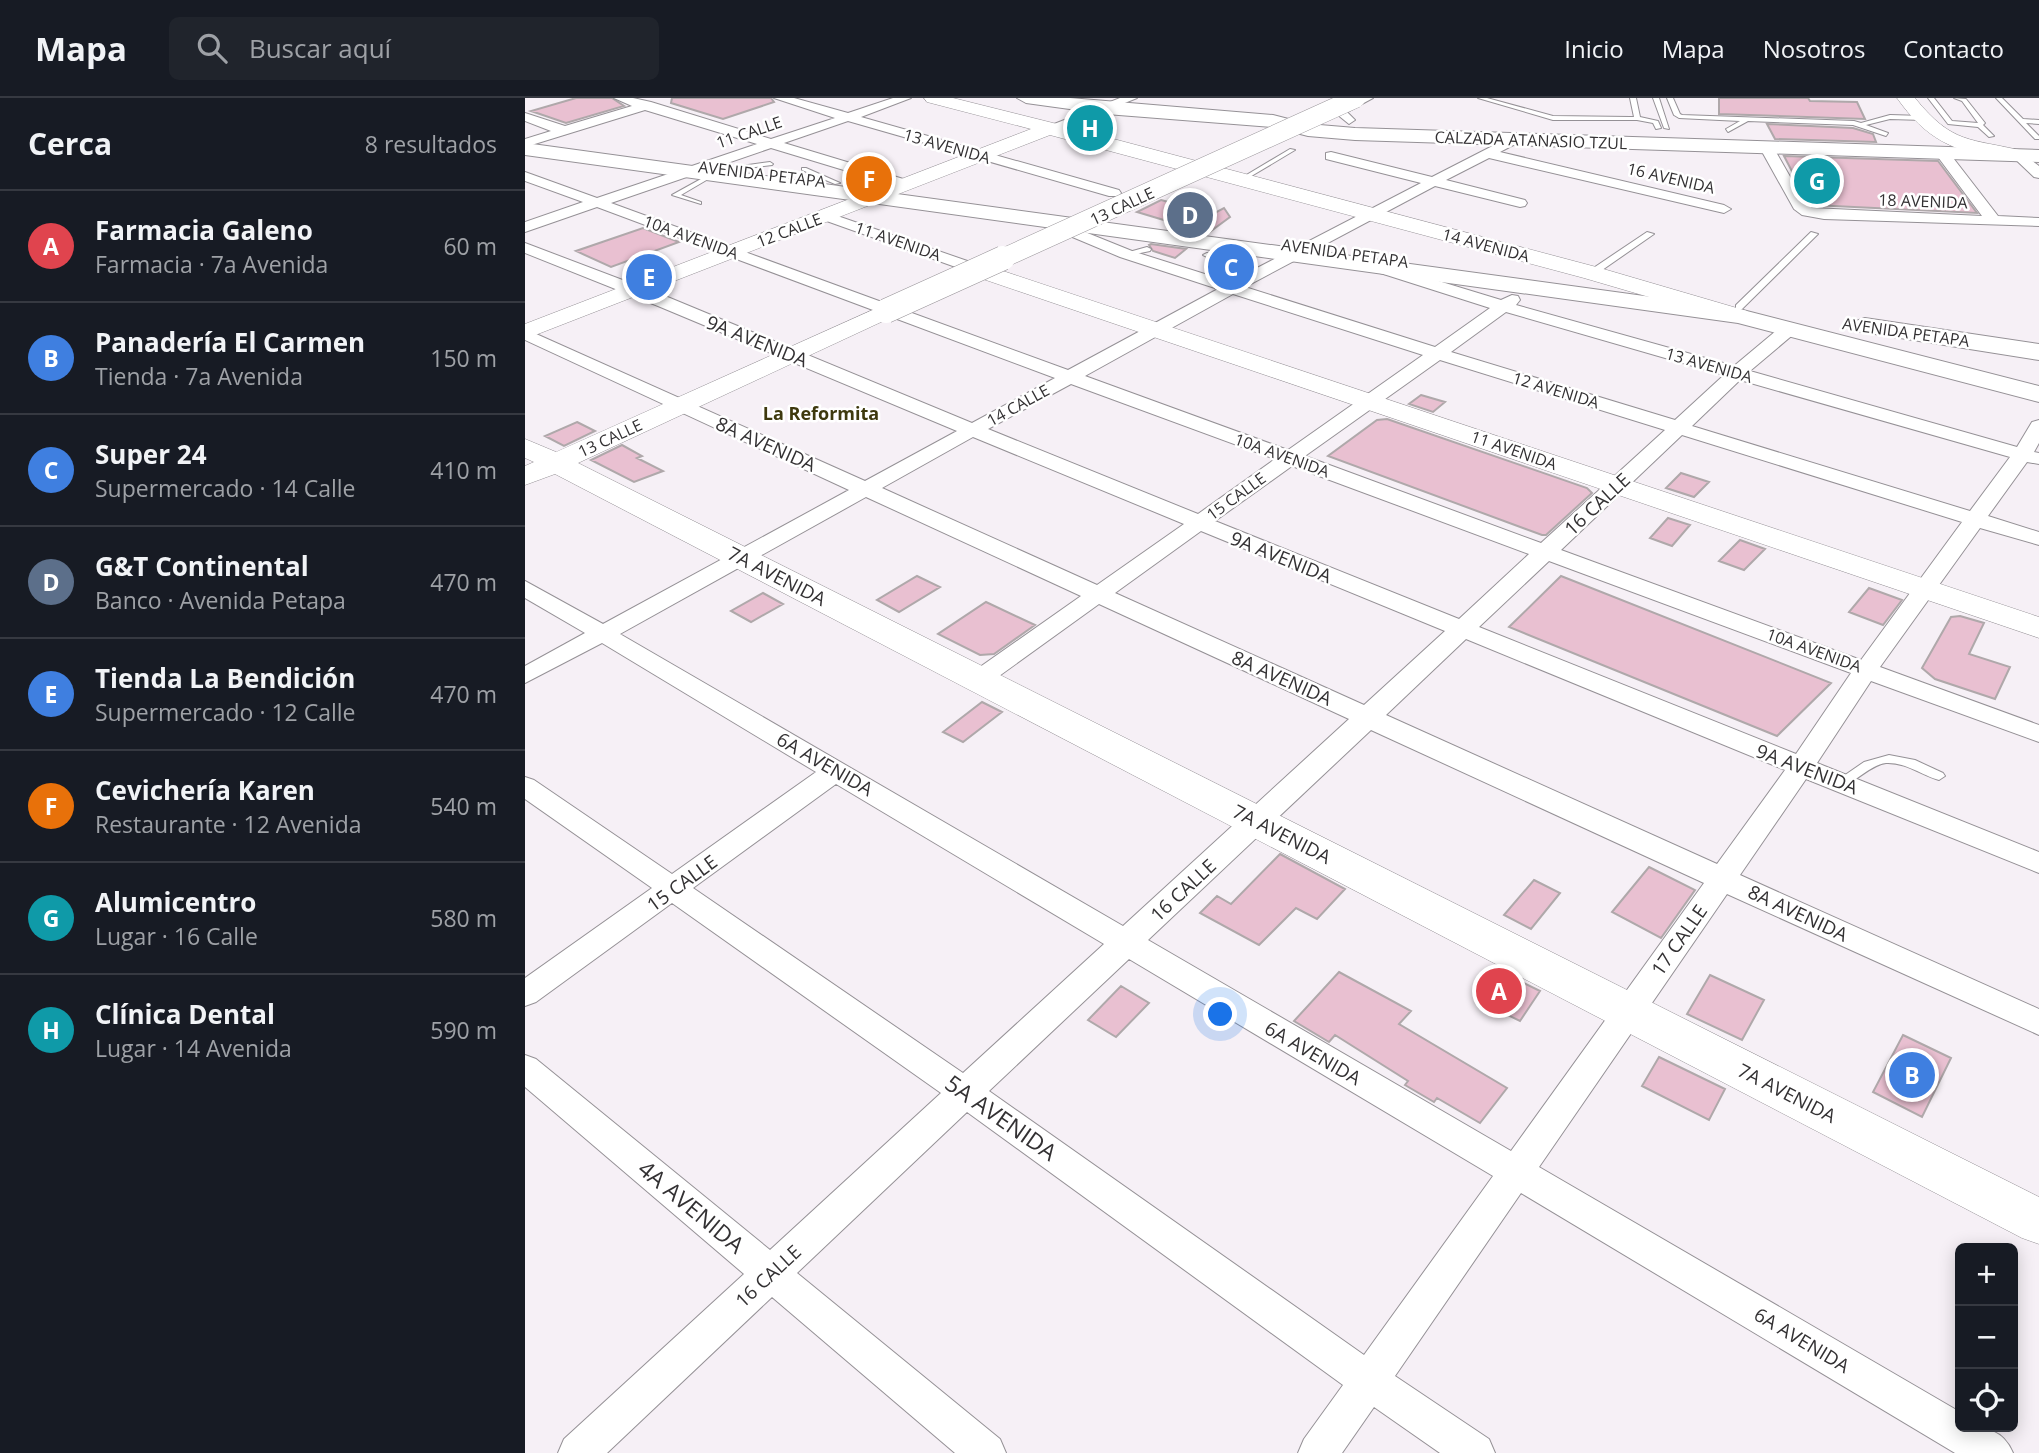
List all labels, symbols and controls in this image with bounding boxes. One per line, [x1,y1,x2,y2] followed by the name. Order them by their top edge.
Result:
[169,17,659,80] search box
[35,26,127,71] text: Mapa
[193,29,231,67] icon: search
[249,30,391,66] text: Buscar aquí
[1564,32,1624,65] text: Inicio
[1662,32,1725,65] text: Mapa
[1763,32,1865,65] text: Nosotros
[1903,32,2004,65] text: Contacto
[1067,102,1113,154] pin: H
[713,110,785,154] street label: 11 CALLE
[28,123,112,164] text: Cerca
[901,123,994,169] street label: 13 AVENIDA
[1434,126,1628,154] street label: CALZADA ATANASIO TZUL
[365,128,497,160] text: 8 resultados
[846,153,892,205] pin: F
[697,155,828,193] street label: AVENIDA PETAPA
[1794,155,1840,207] pin: G
[1625,157,1718,199] street label: 16 AVENIDA
[1086,182,1158,230] street label: 13 CALLE
[1878,188,1969,214] street label: 18 AVENIDA
[1167,189,1213,241] pin: D
[753,208,825,252] street label: 12 CALLE
[641,210,742,265] street label: 10A AVENIDA
[95,212,313,248] text: Farmacia Galeno
[852,216,945,266] street label: 11 AVENIDA
[1440,223,1533,267] street label: 14 AVENIDA
[43,230,59,262] text: A
[443,230,497,262] text: 60 m
[1280,233,1411,273] street label: AVENIDA PETAPA
[1208,241,1254,293] pin: C
[95,248,328,280] text: Farmacia · 7a Avenida
[626,251,672,303] pin: E
[702,309,812,373] street label: 9A AVENIDA
[1841,312,1972,352] street label: AVENIDA PETAPA
[95,324,365,360] text: Panadería El Carmen
[43,342,59,374] text: B
[430,342,497,374] text: 150 m
[1663,342,1756,388] street label: 13 AVENIDA
[95,360,303,392] text: Tienda · 7a Avenida
[1510,366,1603,414] street label: 12 AVENIDA
[983,379,1053,431] street label: 14 CALLE
[763,401,879,425] district label: La Reformita
[712,410,820,478] street label: 8A AVENIDA
[574,414,646,462] street label: 13 CALLE
[1468,425,1561,475] street label: 11 AVENIDA
[1232,428,1333,483] street label: 10A AVENIDA
[95,436,207,472] text: Super 24
[44,454,58,486] text: C
[430,454,497,486] text: 410 m
[1202,467,1270,525] street label: 15 CALLE
[1558,467,1636,541] street label: 16 CALLE
[95,472,355,504] text: Supermercado · 14 Calle
[1226,525,1336,589] street label: 9A AVENIDA
[723,540,831,612] street label: 7A AVENIDA
[95,548,309,584] text: G&T Continental
[42,566,60,598] text: D
[430,566,497,598] text: 470 m
[95,584,346,616] text: Banco · Avenida Petapa
[1764,623,1865,678] street label: 10A AVENIDA
[1228,644,1336,712] street label: 8A AVENIDA
[95,660,355,696] text: Tienda La Bendición
[45,678,57,710] text: E
[430,678,497,710] text: 470 m
[95,696,355,728] text: Supermercado · 12 Calle
[772,726,878,802] street label: 6A AVENIDA
[1752,738,1862,800] street label: 9A AVENIDA
[95,772,315,808] text: Cevichería Karen
[45,790,57,822] text: F
[430,790,497,822] text: 540 m
[1228,798,1336,870] street label: 7A AVENIDA
[95,808,362,840] text: Restaurante · 12 Avenida
[642,849,722,917] street label: 15 CALLE
[1144,853,1222,927] street label: 16 CALLE
[1744,879,1852,947] street label: 8A AVENIDA
[95,884,256,920] text: Alumicentro
[1645,899,1713,981] street label: 17 CALLE
[43,902,59,934] text: G
[430,902,497,934] text: 580 m
[95,920,258,952] text: Lugar · 16 Calle
[1476,965,1522,1017] pin: A
[95,996,275,1032] text: Clínica Dental
[1203,997,1237,1031] your location
[42,1014,60,1046] text: H
[430,1014,497,1046] text: 590 m
[1260,1015,1366,1091] street label: 6A AVENIDA
[95,1032,292,1064] text: Lugar · 14 Avenida
[1889,1049,1935,1101] pin: B
[1733,1057,1841,1129] street label: 7A AVENIDA
[939,1067,1064,1168] street label: 5A AVENIDA
[632,1152,752,1260] street label: 4A AVENIDA
[729,1239,807,1313] street label: 16 CALLE
[1955,1243,2018,1432] map controls
[1955,1243,2018,1306] button: +
[1749,1301,1855,1379] street label: 6A AVENIDA
[1955,1306,2018,1369] button: −
[1955,1369,2018,1432] button: locate

